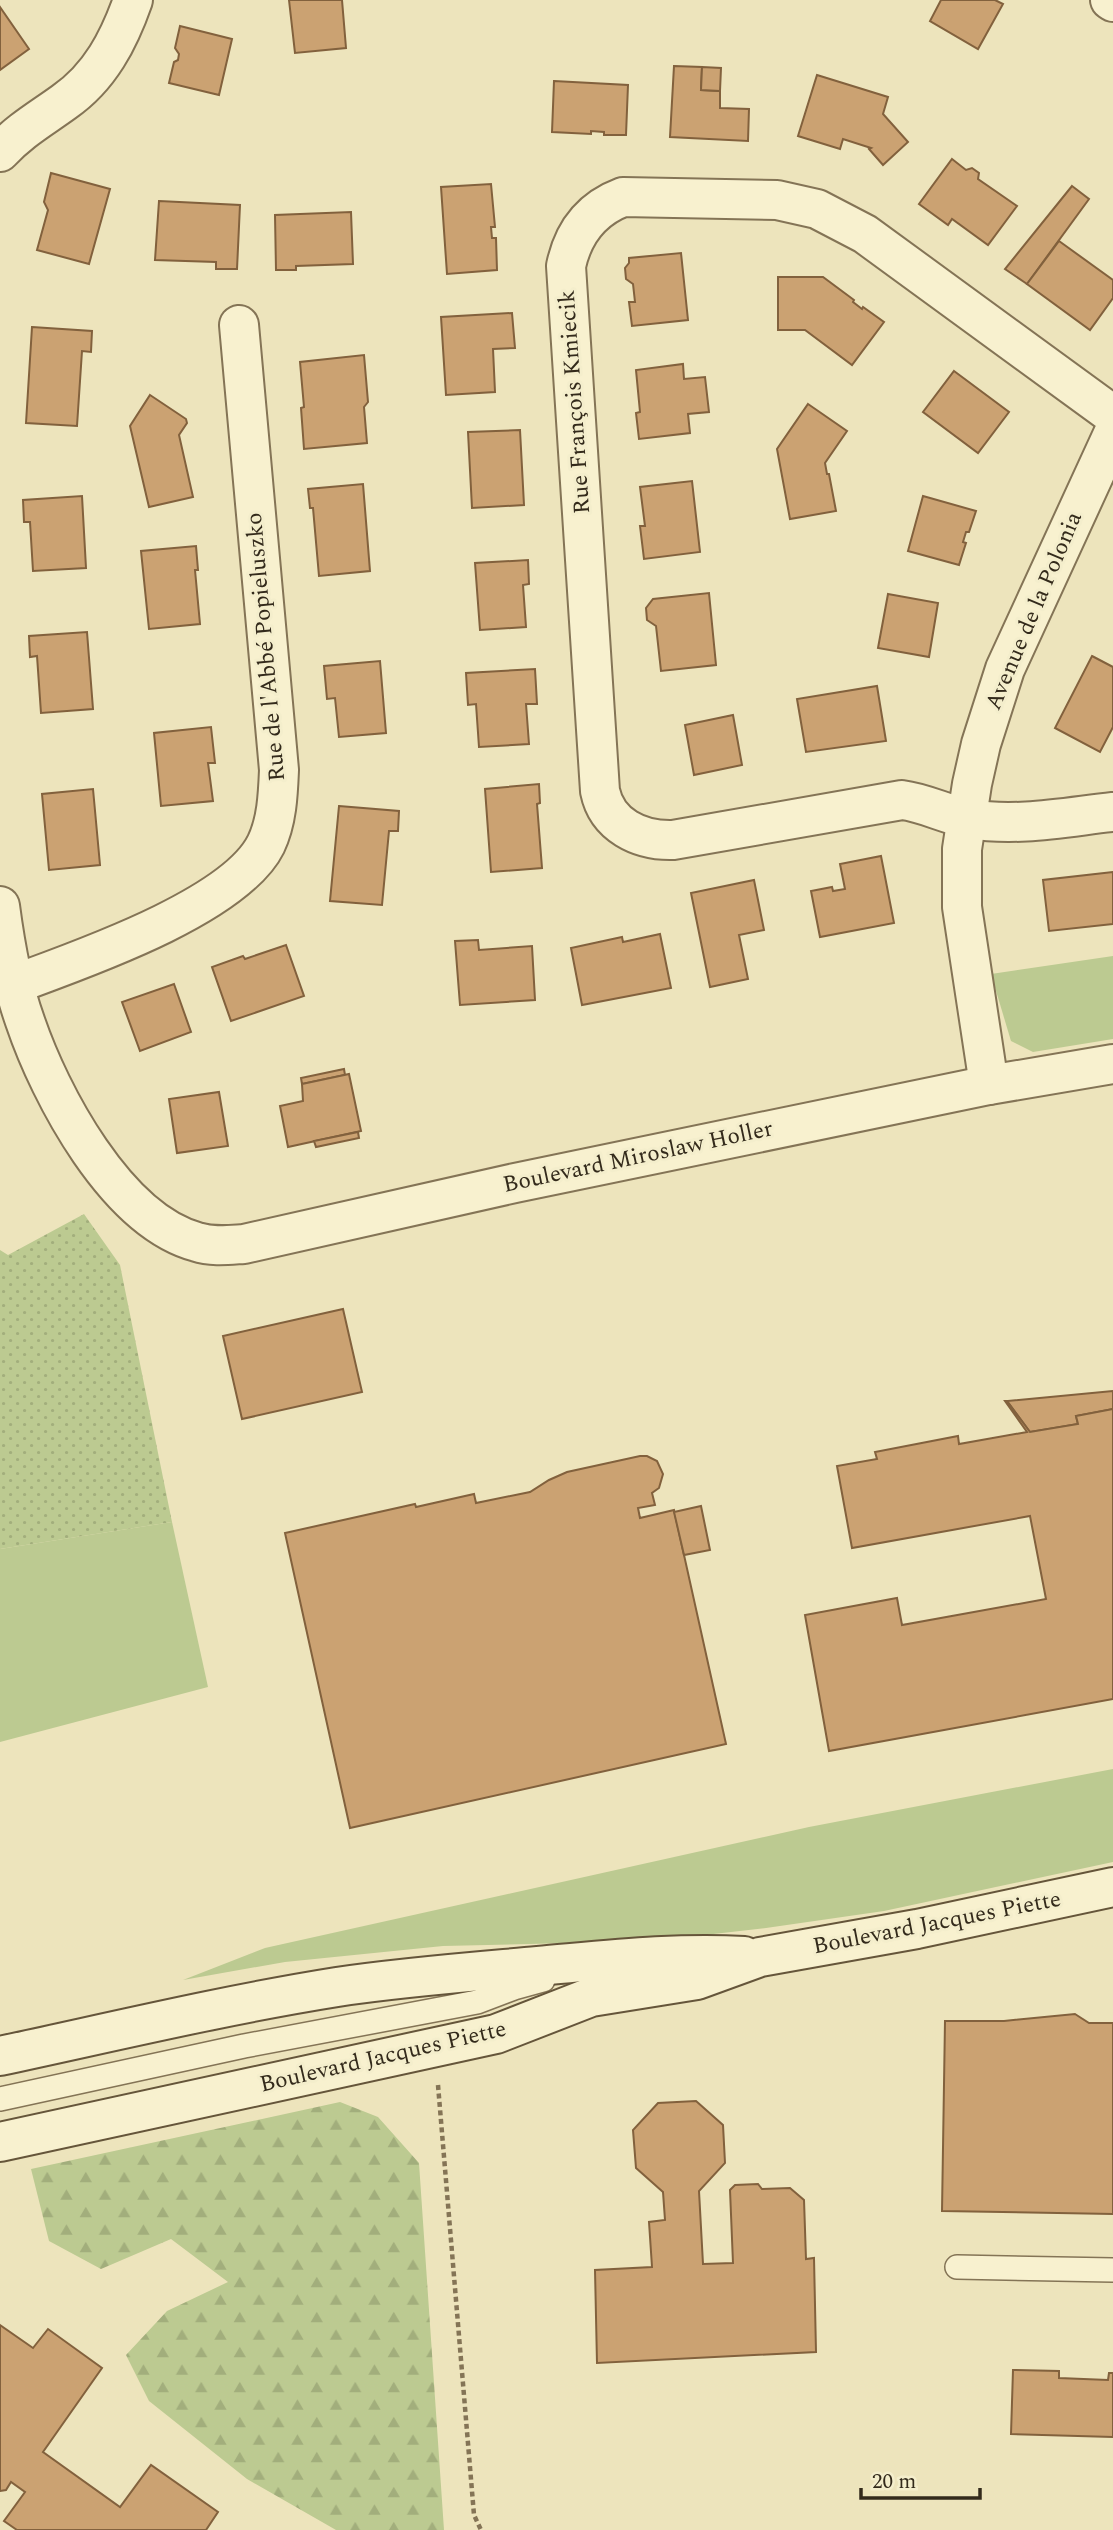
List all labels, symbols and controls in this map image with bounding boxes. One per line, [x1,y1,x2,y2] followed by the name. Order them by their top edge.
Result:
[550,289,600,515] street label: Rue François Kmiecik
[976,506,1092,716] street label: Avenue de la Polonia
[237,511,295,783] street label: Rue de l'Abbé Popieluszko
[500,1111,776,1203] street label: Boulevard Miroslaw Holler
[810,1882,1064,1964] street label: Boulevard Jacques Piette
[256,2012,510,2102] street label: Boulevard Jacques Piette
[861,2456,980,2500] scale bar
[872,2466,916,2498] text: 20 m

